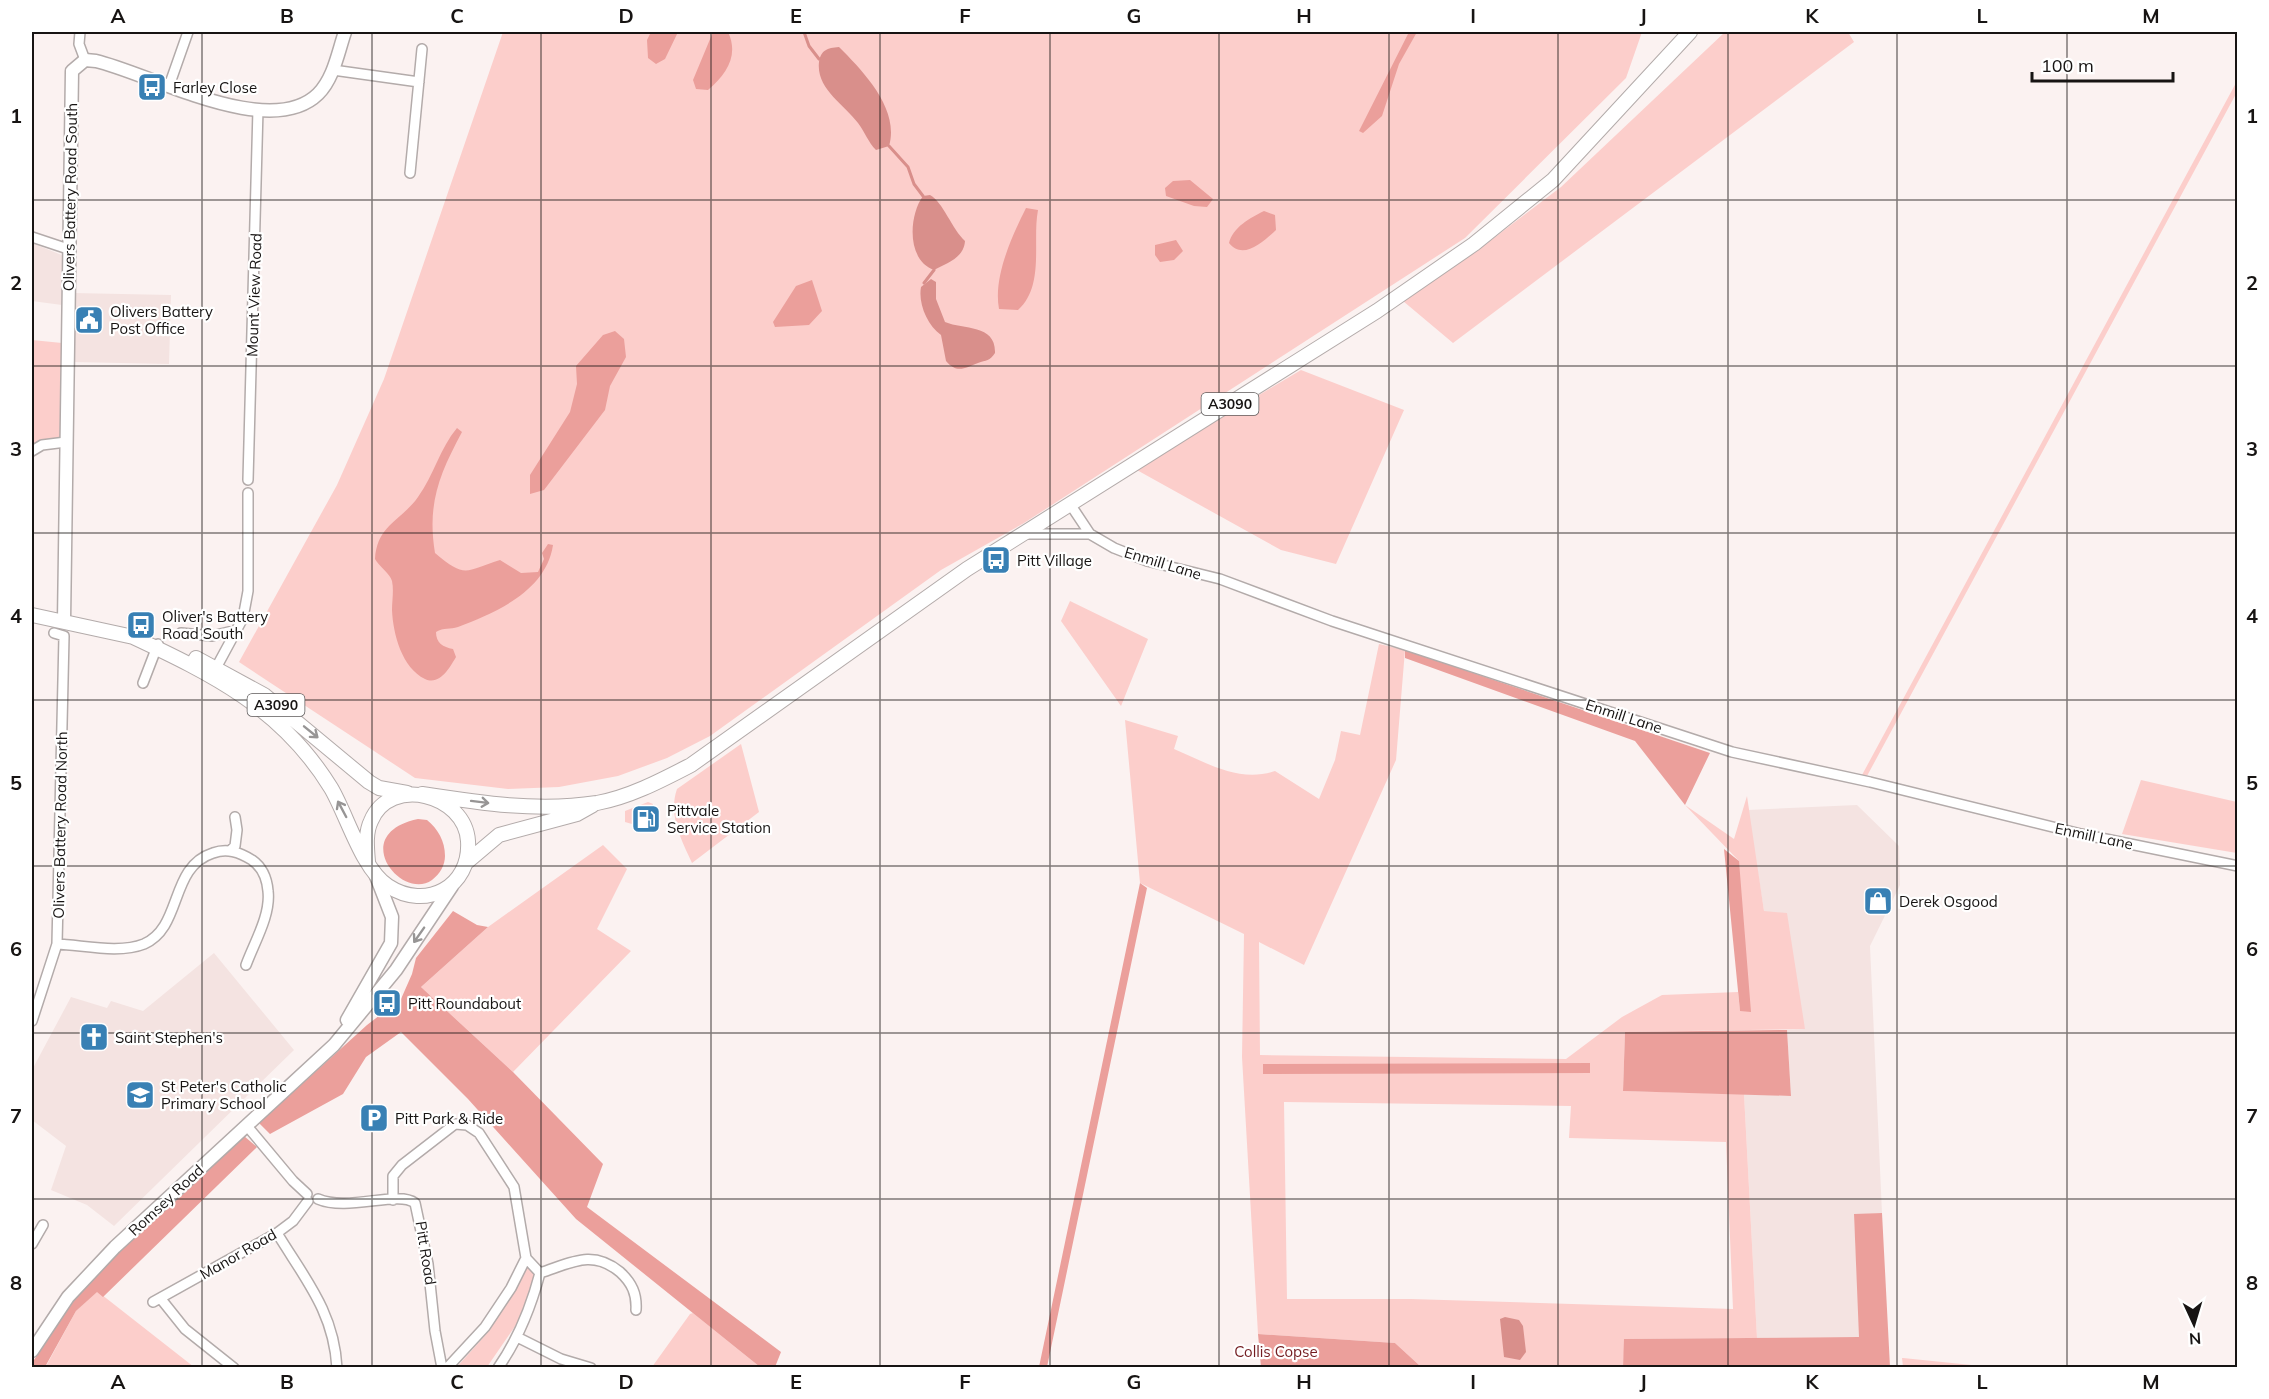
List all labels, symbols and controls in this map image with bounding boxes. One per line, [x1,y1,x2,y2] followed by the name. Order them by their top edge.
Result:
[111,3,126,28] text: A
[280,3,294,28] text: B
[450,3,464,28] text: C
[618,3,634,28] text: D
[790,3,802,28] text: E
[959,3,971,28] text: F
[1127,3,1141,28] text: G
[1296,3,1312,28] text: H
[1470,3,1476,28] text: I
[1639,3,1647,28] text: J
[1805,3,1819,28] text: K
[1976,3,1988,28] text: L
[2142,3,2160,28] text: M
[2032,45,2173,83] scale bar
[2041,54,2094,77] text: 100 m
[136,71,168,103] bus stop icon: Farley Close
[173,78,257,97] place label: Farley Close
[10,103,22,128] text: 1
[59,103,81,291] street label: Olivers Battery Road South
[2246,103,2258,128] text: 1
[242,233,266,357] street label: Mount View Road
[10,270,22,295] text: 2
[2246,270,2258,295] text: 2
[110,302,213,338] place label: Olivers Battery Post Office
[73,304,105,336] public building icon: Olivers Battery Post Office
[1202,393,1258,415] road number: A3090
[10,436,22,461] text: 3
[2246,436,2258,461] text: 3
[1122,542,1204,584] street label: Enmill Lane
[980,544,1012,576] bus stop icon: Pitt Village
[1017,551,1092,570] place label: Pitt Village
[10,603,22,628] text: 4
[2246,603,2258,628] text: 4
[162,607,268,643] place label: Oliver's Battery Road South
[125,609,157,641] bus stop icon: Oliver's Battery Road South
[248,694,304,716] road number: A3090
[1583,695,1665,737] street label: Enmill Lane
[303,725,319,738] one-way arrow
[49,731,71,919] street label: Olivers Battery Road North
[10,770,22,795] text: 5
[2246,770,2258,795] text: 5
[470,797,490,808] one-way arrow
[336,801,348,818] one-way arrow
[667,801,771,837] place label: Pittvale Service Station
[630,803,662,835] fuel station icon: Pittvale Service Station
[2053,818,2135,854] street label: Enmill Lane
[1862,885,1894,917] shop icon: Derek Osgood
[1899,892,1998,911] place label: Derek Osgood
[413,926,425,942] one-way arrow
[10,936,22,961] text: 6
[2246,936,2258,961] text: 6
[371,987,403,1019] bus stop icon: Pitt Roundabout
[408,994,521,1013] place label: Pitt Roundabout
[78,1021,110,1053] church icon: Saint Stephen's
[115,1028,223,1047] place label: Saint Stephen's
[161,1077,287,1113] place label: St Peter's Catholic Primary School
[124,1079,156,1111] school or university icon: St Peter's Catholic Primary School
[358,1102,390,1134] parking icon: Pitt Park & Ride
[10,1103,22,1128] text: 7
[2246,1103,2258,1128] text: 7
[395,1109,503,1128] place label: Pitt Park & Ride
[124,1160,208,1240] street label: Romsey Road
[412,1220,440,1286] street label: Pitt Road
[196,1224,280,1284] street label: Manor Road
[10,1270,22,1295] text: 8
[2246,1270,2258,1295] text: 8
[2164,1294,2224,1354] north arrow
[2188,1329,2202,1349] text: N
[1234,1342,1318,1361] park label: Collis Copse
[111,1369,126,1394] text: A
[280,1369,294,1394] text: B
[450,1369,464,1394] text: C
[618,1369,634,1394] text: D
[790,1369,802,1394] text: E
[959,1369,971,1394] text: F
[1127,1369,1141,1394] text: G
[1296,1369,1312,1394] text: H
[1470,1369,1476,1394] text: I
[1639,1369,1647,1394] text: J
[1805,1369,1819,1394] text: K
[1976,1369,1988,1394] text: L
[2142,1369,2160,1394] text: M

